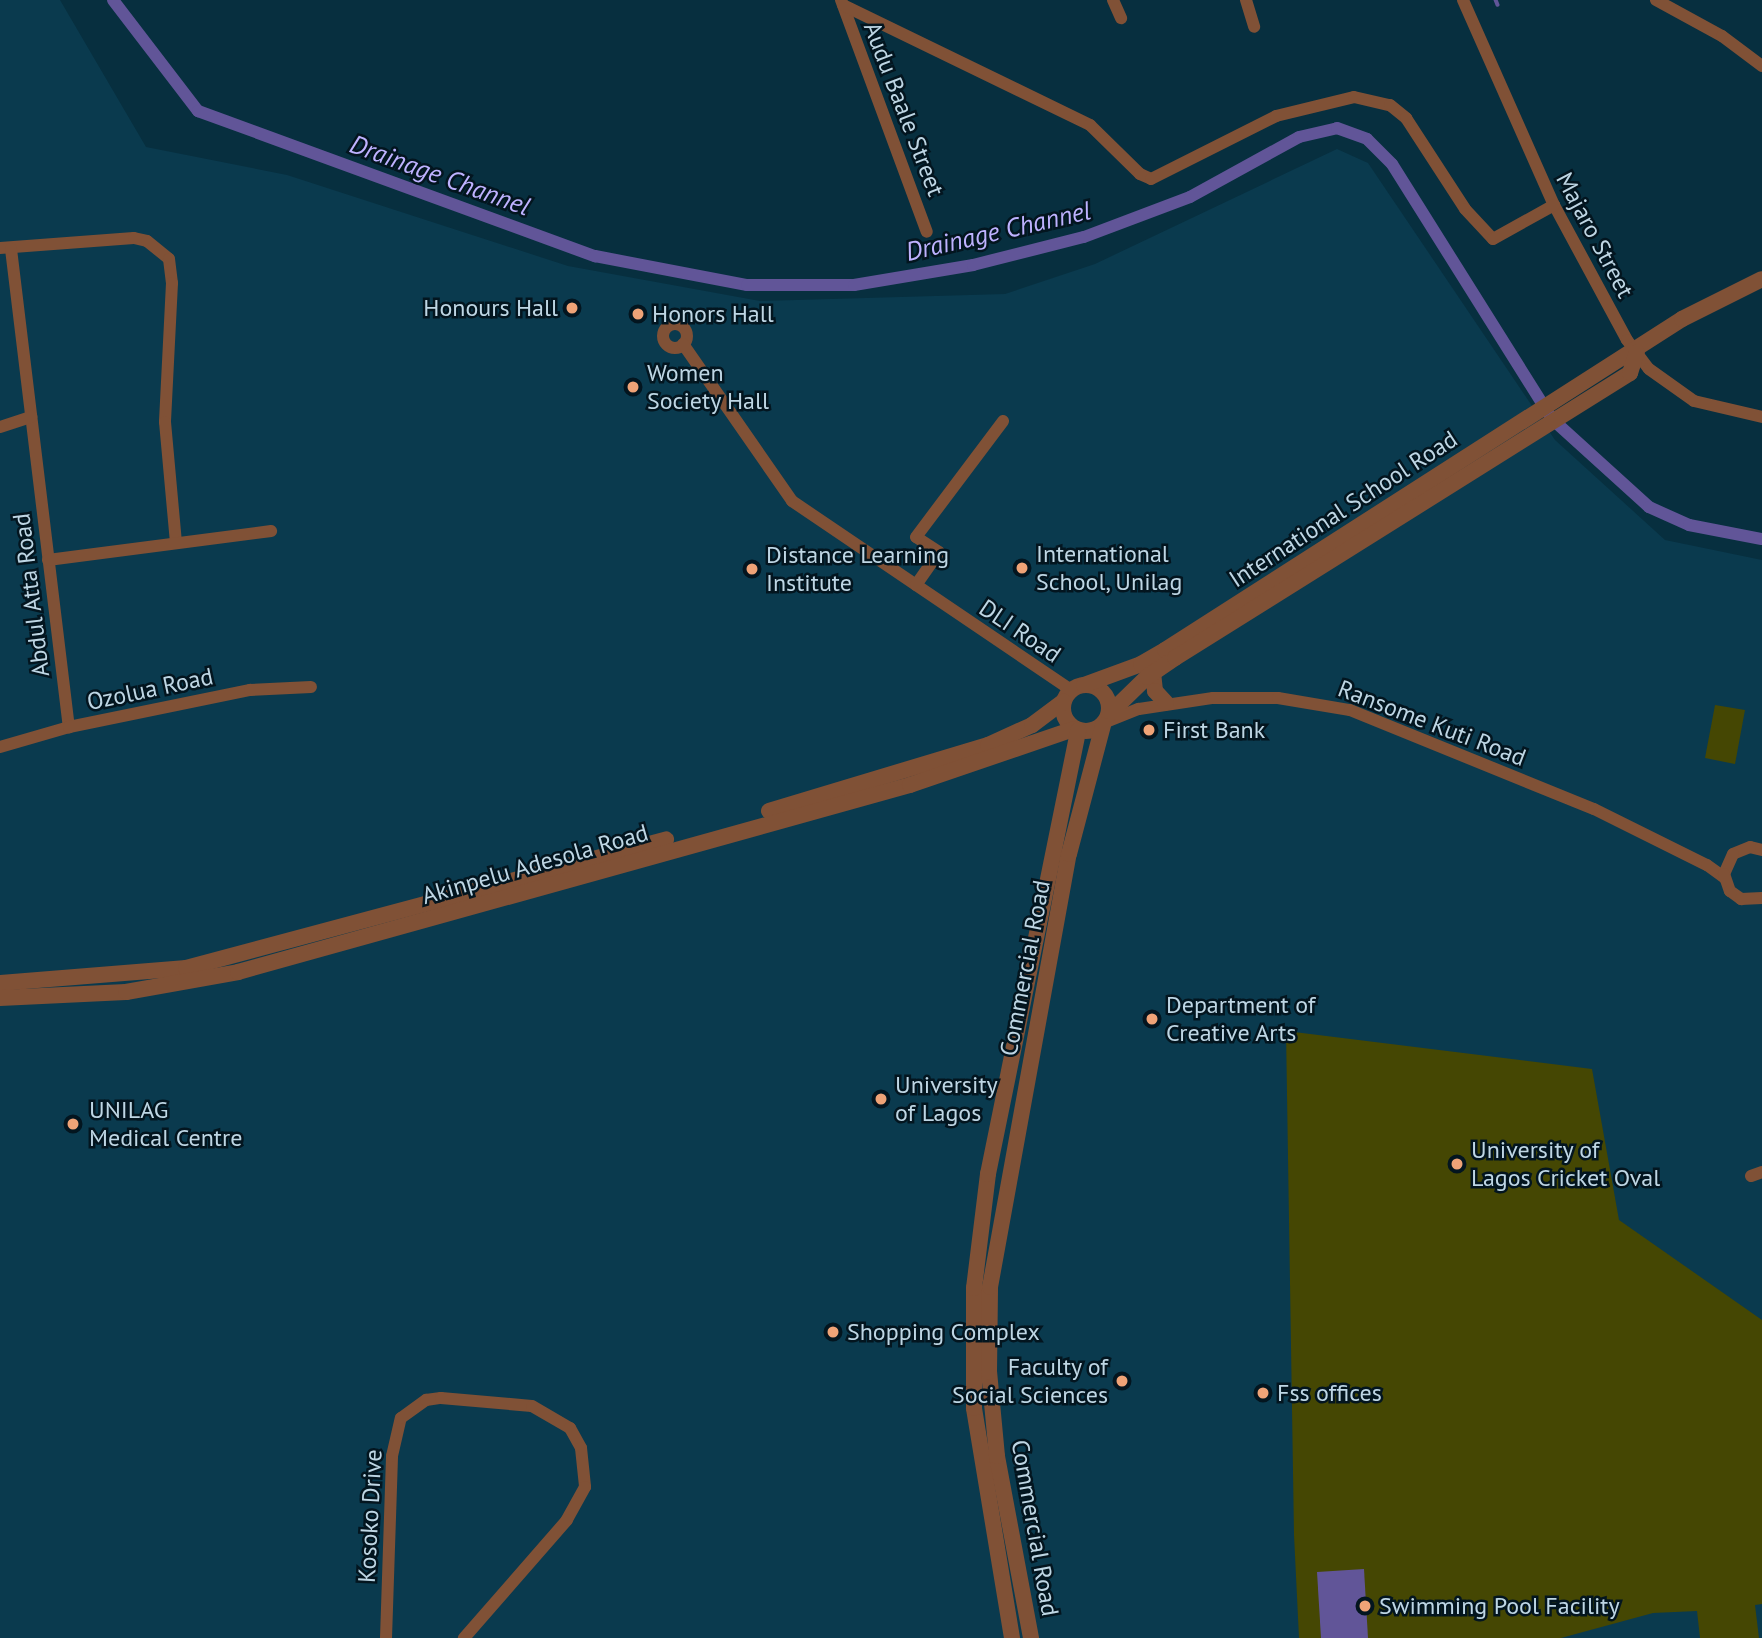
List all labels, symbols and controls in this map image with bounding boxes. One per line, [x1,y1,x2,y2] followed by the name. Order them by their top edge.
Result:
[858,18,950,200] street label: Audu Baale Street
[346,128,534,222] water label: Drainage Channel
[1550,167,1640,303] street label: Majaro Street
[902,195,1094,267] water label: Drainage Channel
[423,294,558,322] place label: Honours Hall
[564,300,580,316] marker: Honours Hall
[652,300,774,328] place label: Honors Hall
[630,306,646,322] marker: Honors Hall
[647,359,770,415] place label: Women Society Hall
[625,379,641,395] marker: Women Society Hall
[1224,425,1462,593] street label: International School Road
[7,511,55,679] street label: Abdul Atta Road
[1036,540,1184,596] place label: International School, Unilag
[766,541,949,597] place label: Distance Learning Institute
[1014,560,1030,576] marker: International School, Unilag
[744,561,760,577] marker: Distance Learning Institute
[974,593,1066,669] street label: DLI Road
[84,662,216,716] street label: Ozolua Road
[1334,674,1530,772] street label: Ransome Kuti Road
[1163,716,1265,744] place label: First Bank
[1141,722,1157,738] marker: First Bank
[418,818,652,910] street label: Akinpelu Adesola Road
[994,878,1056,1058] street label: Commercial Road
[1166,991,1315,1047] place label: Department of Creative Arts
[1144,1011,1160,1027] marker: Department of Creative Arts
[895,1071,998,1127] place label: University of Lagos
[873,1091,889,1107] marker: University of Lagos
[89,1096,242,1152] place label: UNILAG Medical Centre
[63,1114,83,1134] marker: UNILAG Medical Centre
[1471,1136,1660,1192] place label: University of Lagos Cricket Oval
[1449,1156,1465,1172] marker: University of Lagos Cricket Oval
[847,1318,1040,1346] place label: Shopping Complex
[825,1324,841,1340] marker: Shopping Complex
[952,1353,1108,1409] place label: Faculty of Social Sciences
[1114,1373,1130,1389] marker: Faculty of Social Sciences
[1277,1379,1382,1407] place label: Fss offices
[1255,1385,1271,1401] marker: Fss offices
[1005,1438,1065,1618] street label: Commercial Road
[352,1449,388,1583] street label: Kosoko Drive
[1379,1592,1620,1620] place label: Swimming Pool Facility
[1357,1598,1373,1614] marker: Swimming Pool Facility

